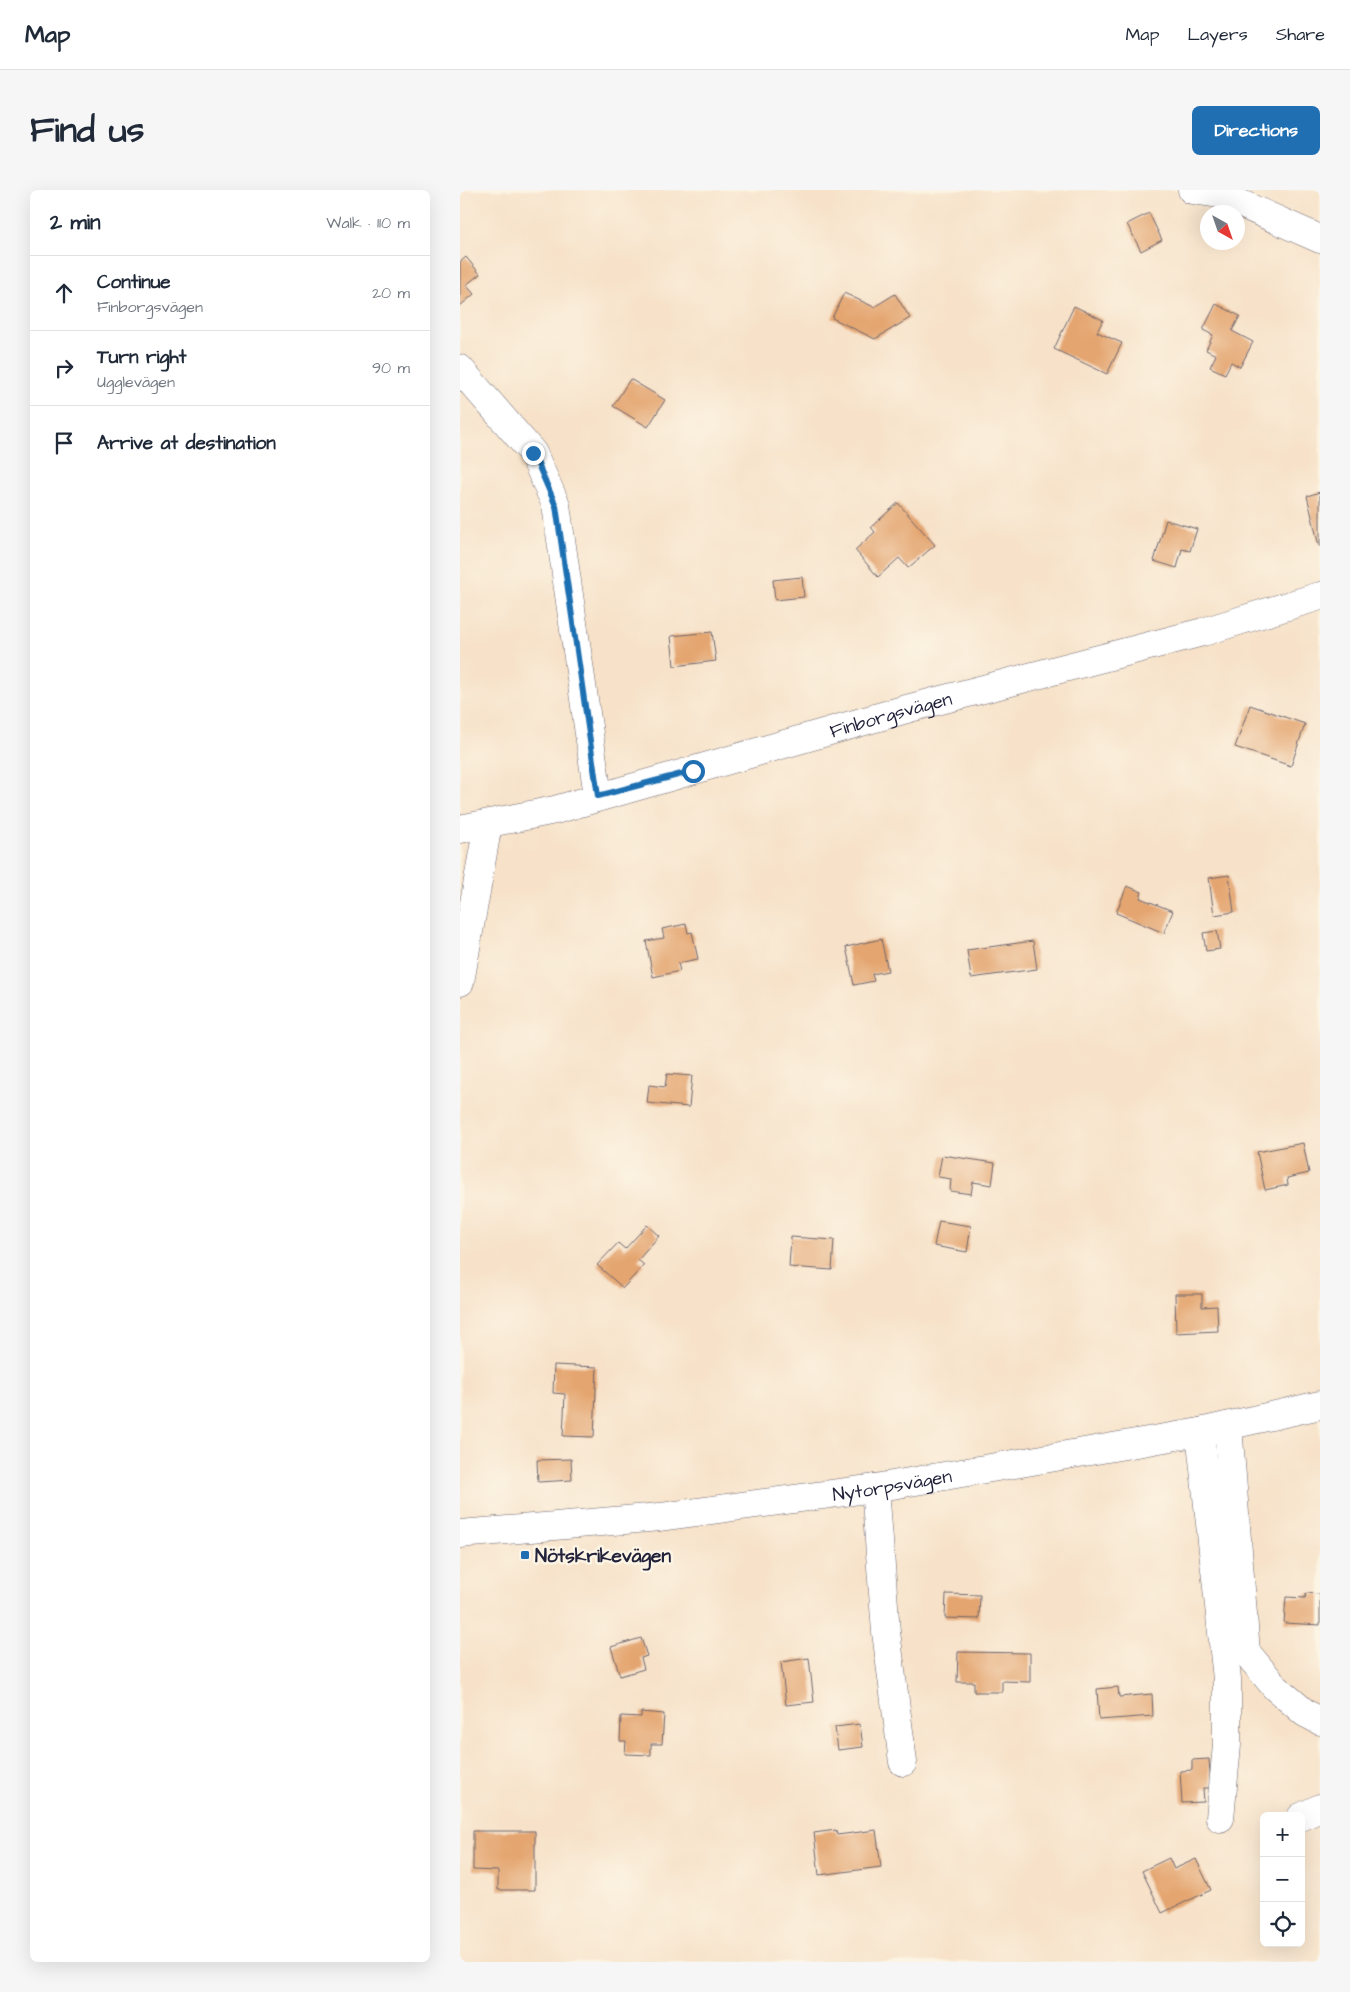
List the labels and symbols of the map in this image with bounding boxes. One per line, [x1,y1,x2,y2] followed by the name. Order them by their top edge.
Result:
[1200,205,1245,250] north arrow
[522,442,545,465] route end
[827,686,955,745] street label: Finborgsvägen
[682,760,705,783] route start
[831,1463,954,1509] street label: Nytorpsvägen
[535,1543,671,1571] place label: Nötskrikevägen
[519,1549,531,1561] marker: Nötskrikevägen

